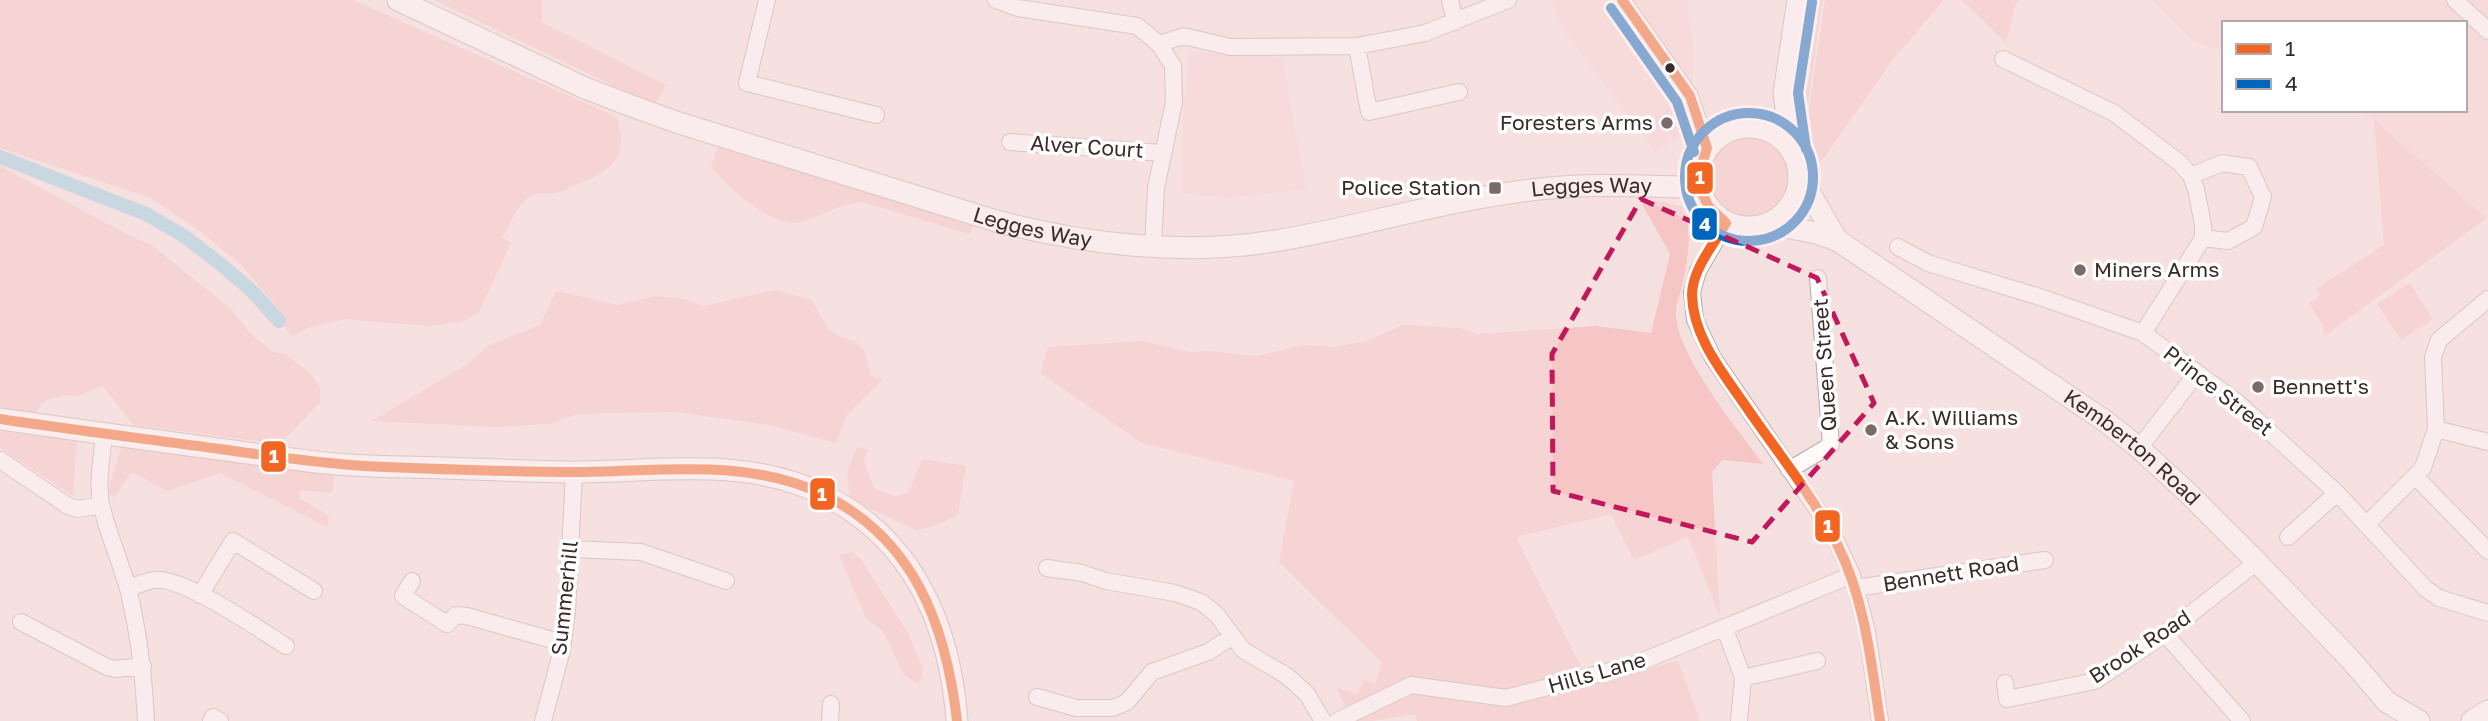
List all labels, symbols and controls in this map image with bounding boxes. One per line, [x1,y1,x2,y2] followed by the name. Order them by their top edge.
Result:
[2222,21,2467,112] legend
[2285,35,2295,61] text: 1
[1663,61,1677,75] unlabelled marker
[2285,70,2298,96] text: 4
[1500,109,1653,135] place label: Foresters Arms
[1659,115,1675,131] marker: Foresters Arms
[1030,129,1145,163] street label: Alver Court
[1686,161,1714,195] line badge: 1
[1695,165,1705,188] text: 1
[1529,171,1652,202] street label: Legges Way
[1341,174,1481,200] place label: Police Station
[1487,180,1503,196] marker: Police Station
[970,201,1094,252] street label: Legges Way
[1691,207,1718,241] line badge: 4
[1699,212,1711,235] text: 4
[2094,256,2219,282] place label: Miners Arms
[2072,262,2088,278] marker: Miners Arms
[1806,298,1842,432] street label: Queen Street
[2159,339,2278,441] street label: Prince Street
[2272,373,2369,399] place label: Bennett's
[2250,379,2266,395] marker: Bennett's
[2059,383,2207,510] street label: Kemberton Road
[1885,404,2018,454] place label: A.K. Williams & Sons
[1863,422,1879,438] marker: A.K. Williams & Sons
[260,440,287,473] line badge: 1
[269,444,279,467] text: 1
[809,477,836,511] line badge: 1
[817,482,827,505] text: 1
[1814,509,1841,543] line badge: 1
[1823,514,1833,537] text: 1
[545,539,583,657] street label: Summerhill
[1881,549,2021,597] street label: Bennett Road
[2084,604,2195,689] street label: Brook Road
[1545,646,1649,698] street label: Hills Lane

